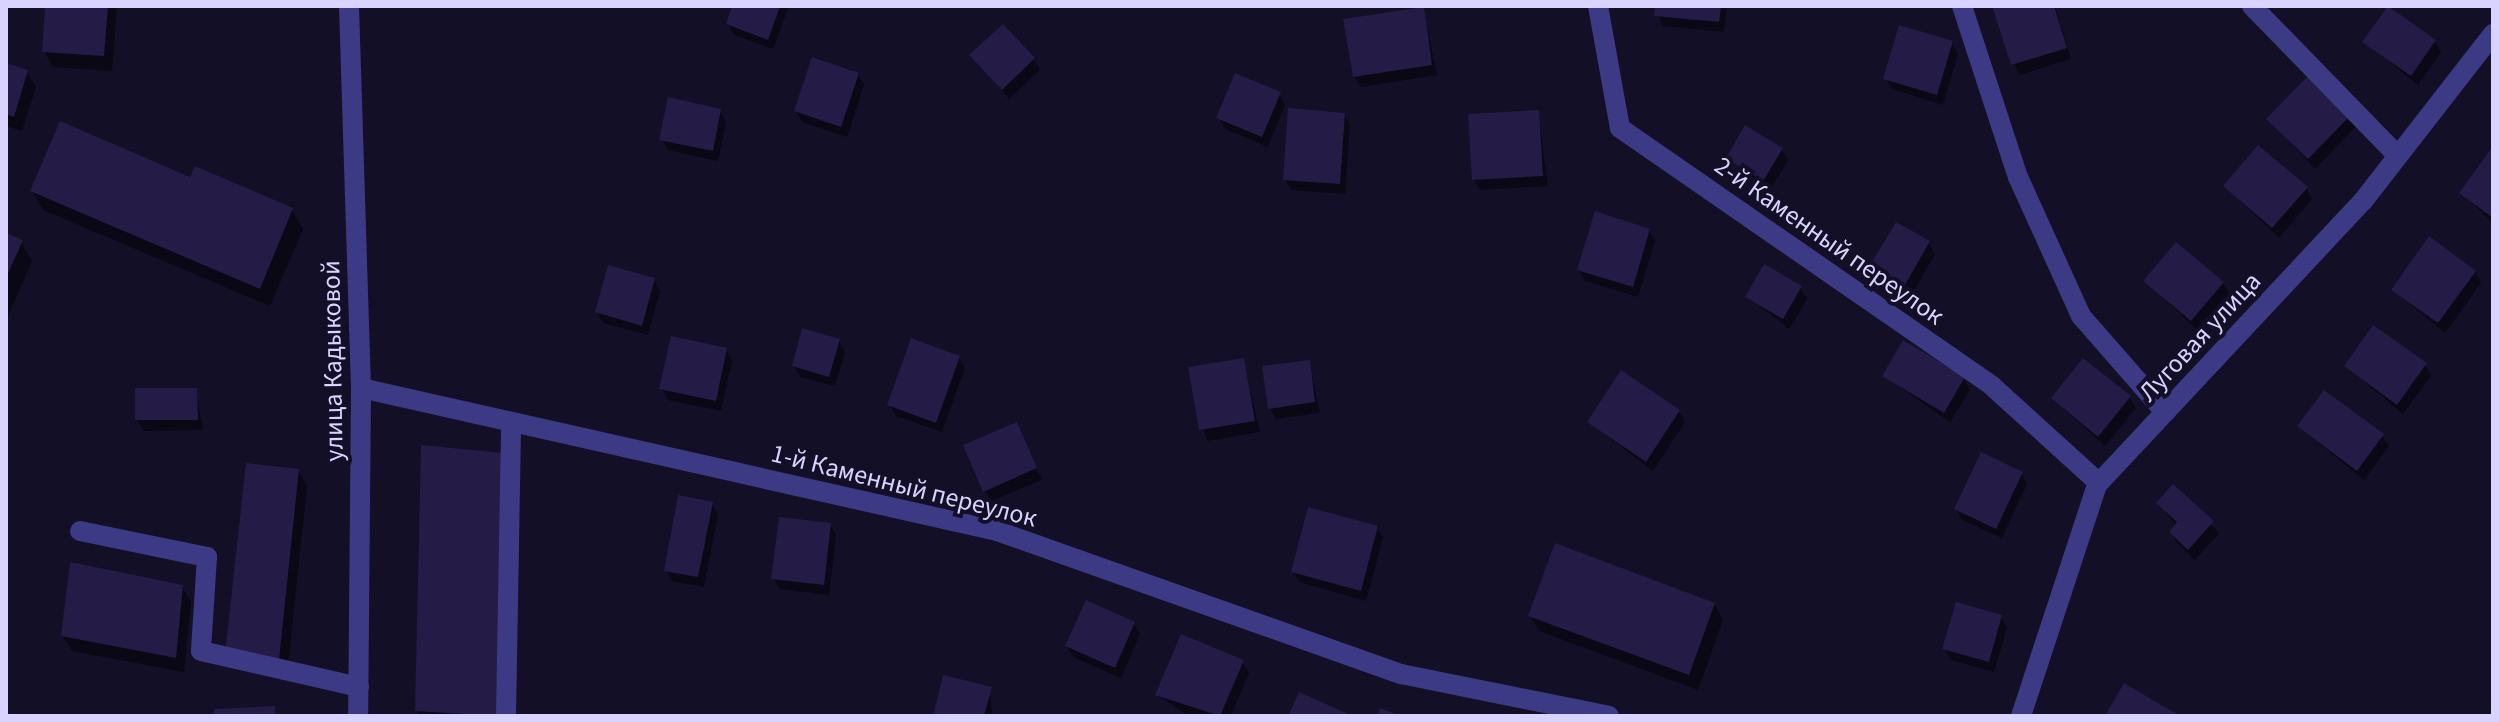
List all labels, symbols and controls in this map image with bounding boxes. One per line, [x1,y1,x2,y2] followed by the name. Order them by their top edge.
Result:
[1708,150,1950,332] street label: 2-й Каменный переулок
[316,260,350,462] street label: улица Кадыковой
[2132,266,2268,408] street label: Луговая улица
[768,438,1040,534] street label: 1-й Каменный переулок

